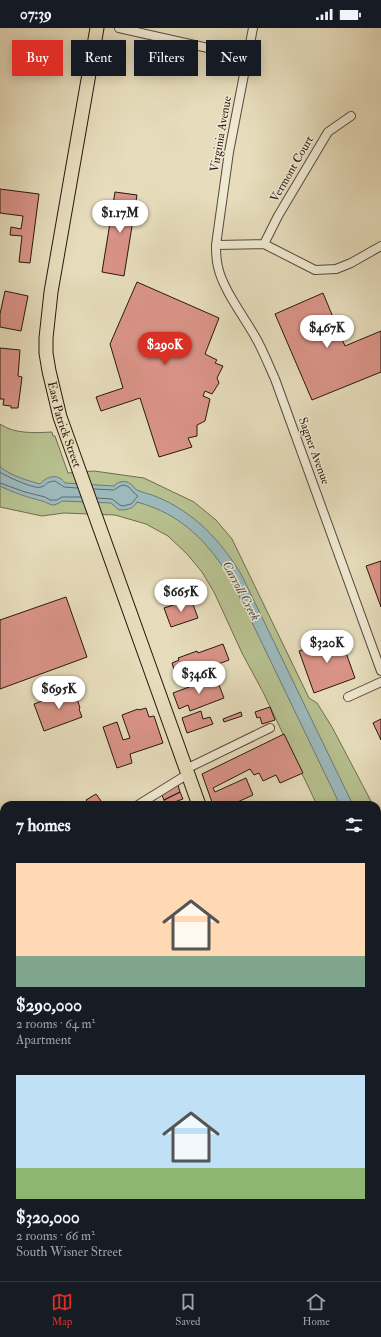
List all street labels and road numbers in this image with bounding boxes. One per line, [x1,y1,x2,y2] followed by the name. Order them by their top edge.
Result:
[207,95,235,173] street label: Virginia Avenue
[267,133,317,205] street label: Vermont Court
[44,380,85,469] street label: East Patrick Street
[295,415,333,487] street label: Sagner Avenue

